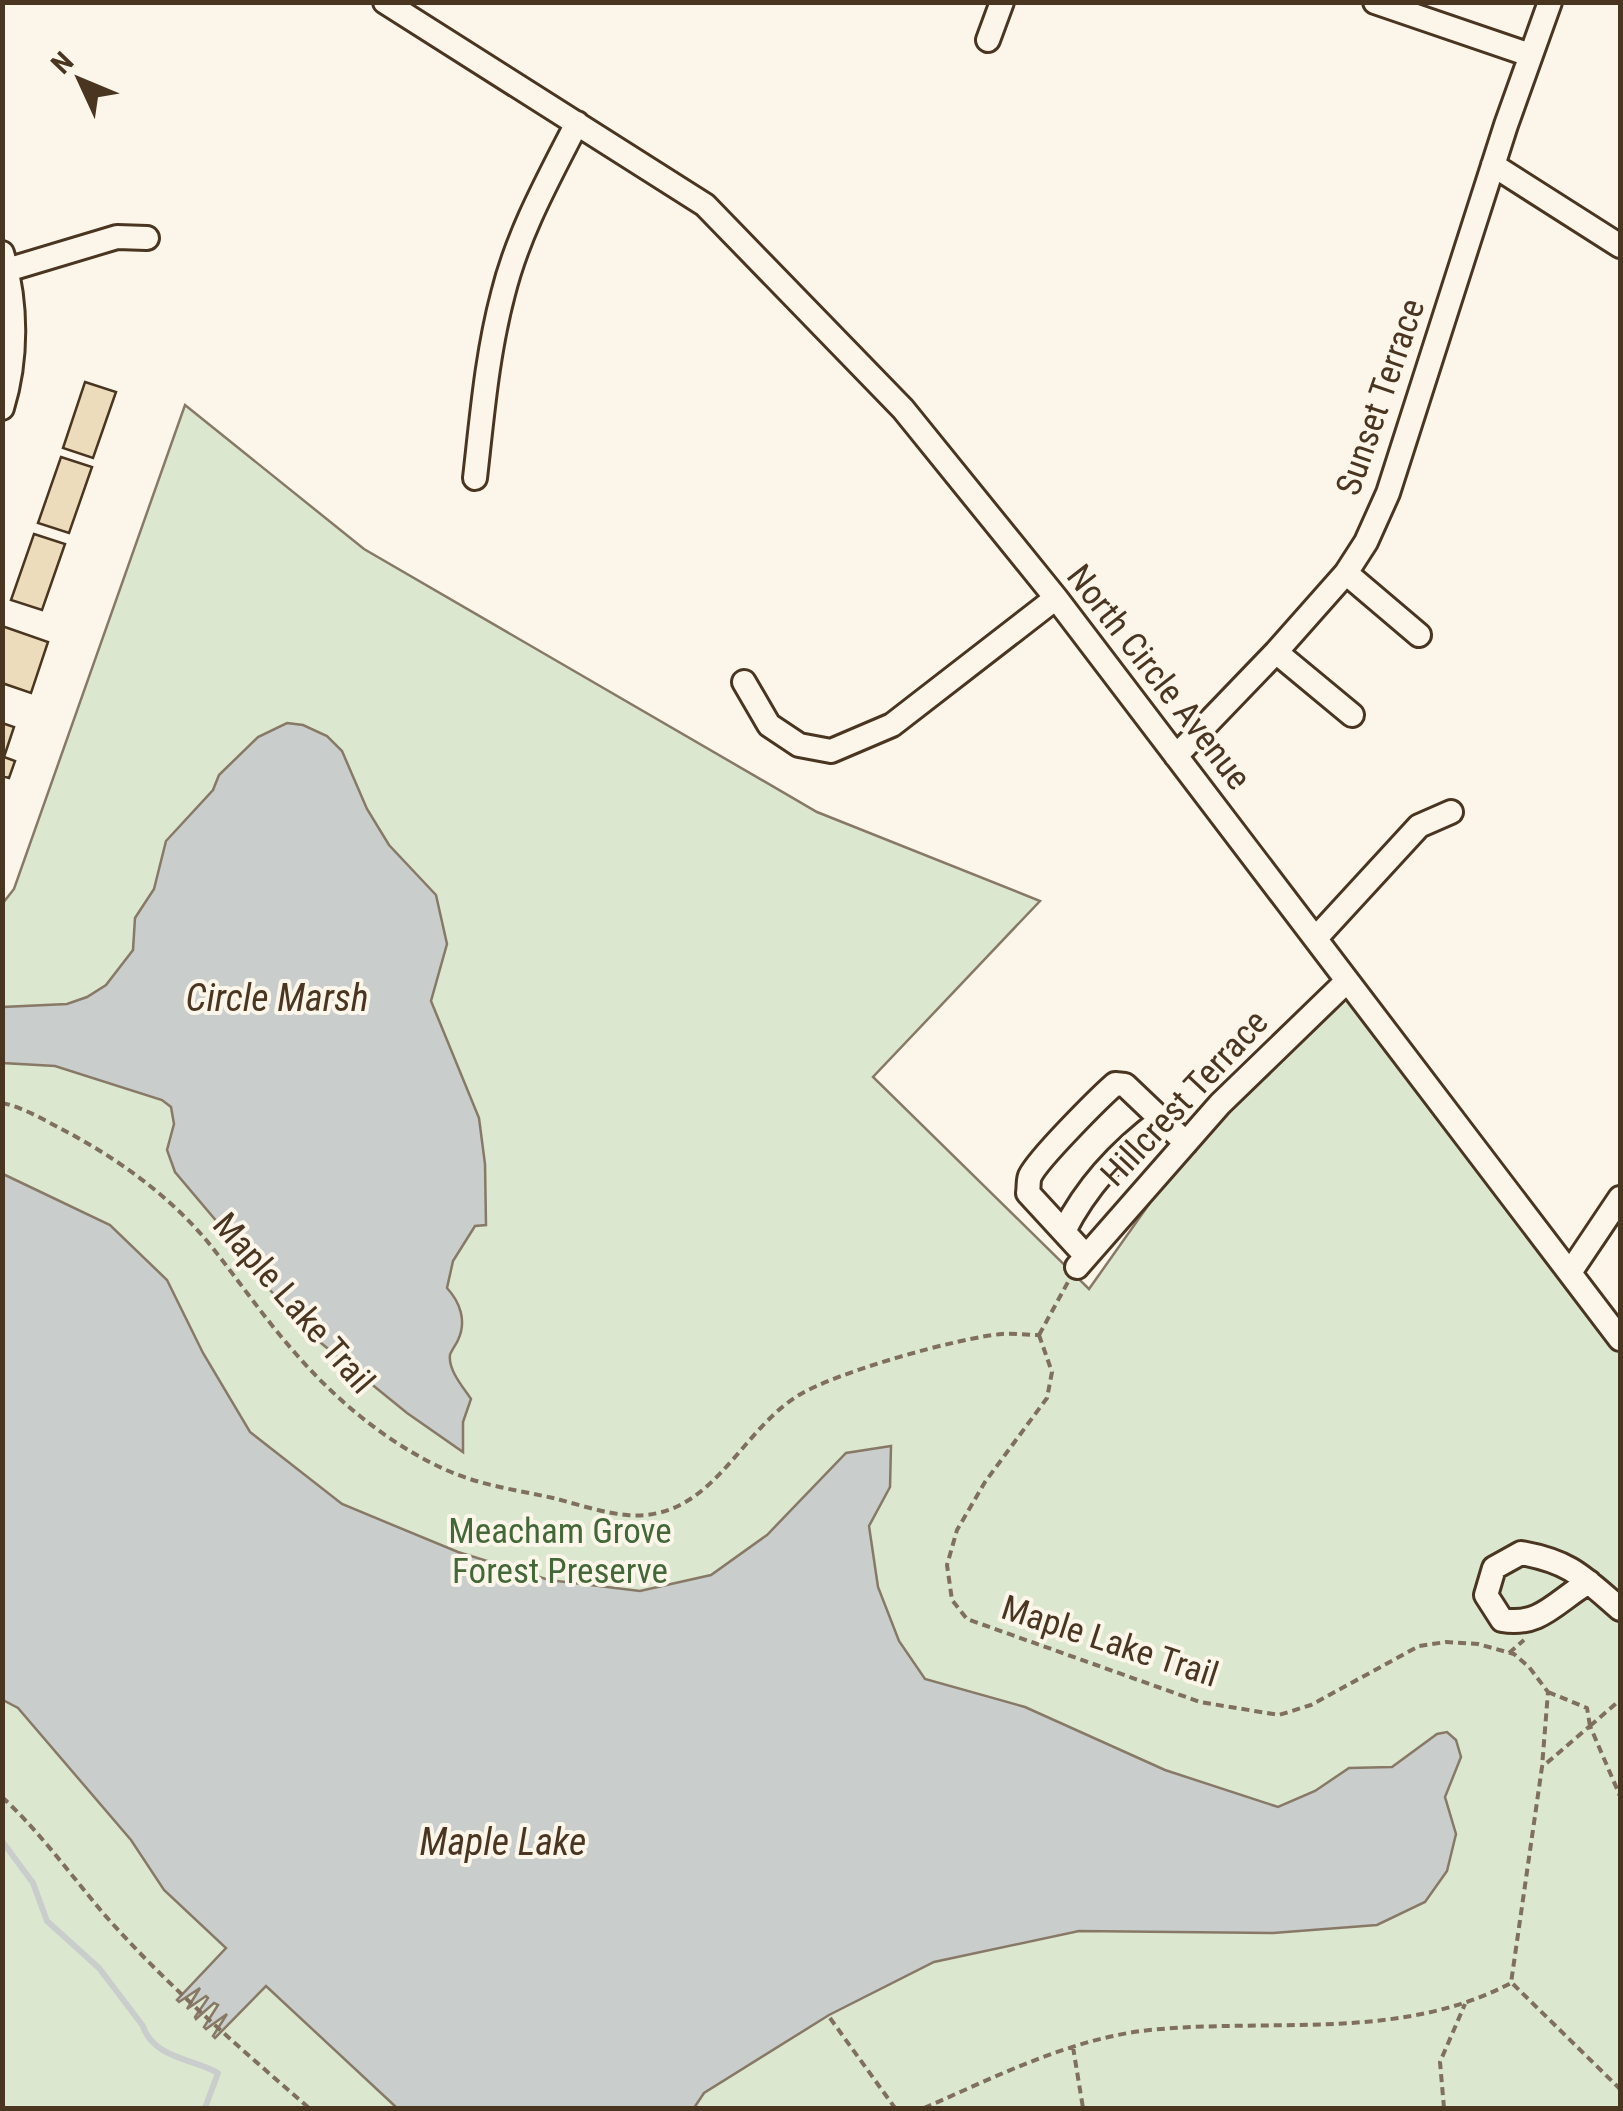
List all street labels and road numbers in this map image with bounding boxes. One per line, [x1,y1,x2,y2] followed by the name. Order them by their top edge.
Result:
[1328,294,1433,501] street label: Sunset Terrace
[1058,557,1259,798] street label: North Circle Avenue
[1093,1002,1276,1195] street label: Hillcrest Terrace
[204,1205,383,1402] street label: Maple Lake Trail
[996,1587,1223,1696] street label: Maple Lake Trail

